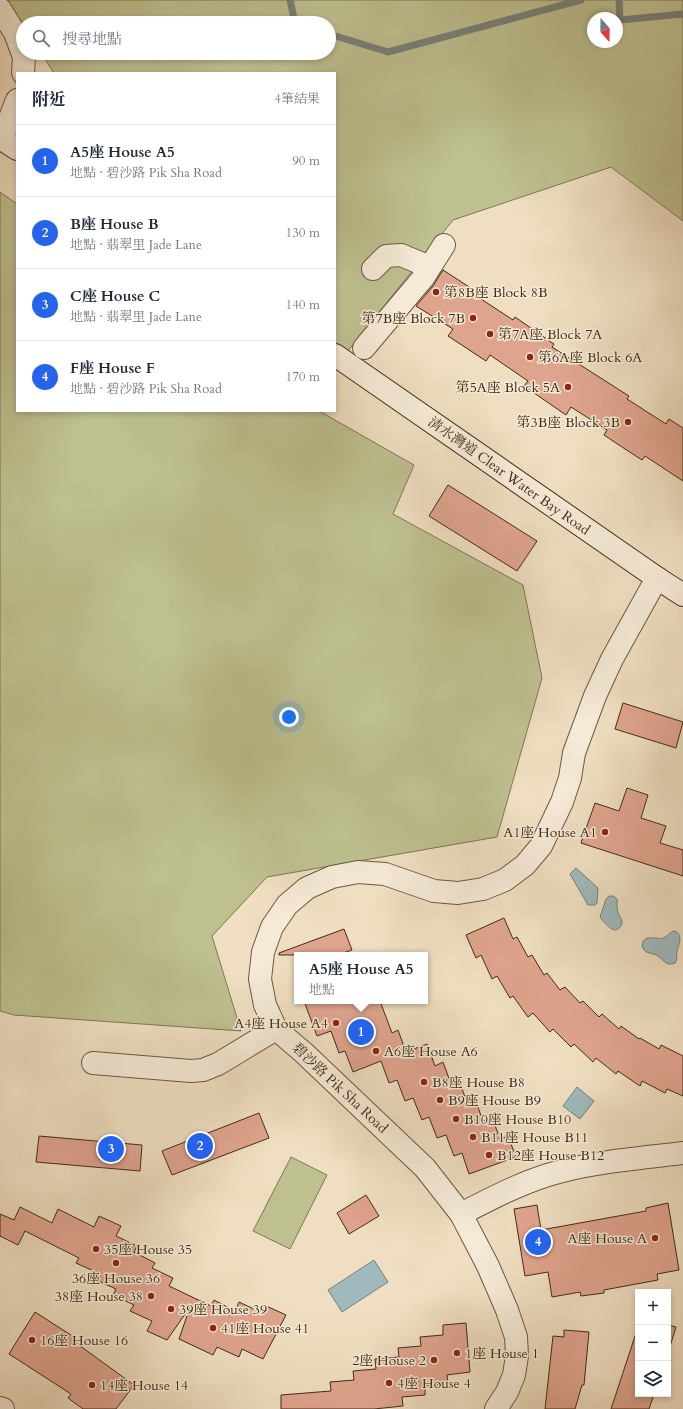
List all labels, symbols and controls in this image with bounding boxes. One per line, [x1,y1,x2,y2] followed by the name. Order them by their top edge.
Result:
[587,12,623,48] north arrow
[16,16,336,60] search box
[30,27,52,49] icon: search
[62,29,122,49] text: 搜尋地點
[32,88,66,111] text: 附近
[274,90,320,108] text: 4筆結果
[70,142,175,162] text: A5座 House A5
[42,152,48,170] text: 1
[292,152,320,170] text: 90 m
[70,164,222,182] text: 地點 · 碧沙路 Pik Sha Road
[70,214,159,234] text: B座 House B
[42,224,48,242] text: 2
[286,224,320,242] text: 130 m
[70,236,202,254] text: 地點 · 翡翠里 Jade Lane
[444,283,547,302] place label: 第8B座 Block 8B
[70,286,160,306] text: C座 House C
[431,287,441,297] marker: 第8B座 Block 8B
[42,296,48,314] text: 3
[286,296,320,314] text: 140 m
[70,308,202,326] text: 地點 · 翡翠里 Jade Lane
[362,309,465,328] place label: 第7B座 Block 7B
[468,313,478,323] marker: 第7B座 Block 7B
[498,325,602,344] place label: 第7A座 Block 7A
[485,329,495,339] marker: 第7A座 Block 7A
[538,348,642,367] place label: 第6A座 Block 6A
[525,352,535,362] marker: 第6A座 Block 6A
[70,358,155,378] text: F座 House F
[42,368,48,386] text: 4
[286,368,320,386] text: 170 m
[456,378,560,397] place label: 第5A座 Block 5A
[70,380,222,398] text: 地點 · 碧沙路 Pik Sha Road
[563,382,573,392] marker: 第5A座 Block 5A
[424,413,594,540] street label: 清水灣道 Clear Water Bay Road
[517,413,620,432] place label: 第3B座 Block 3B
[623,417,633,427] marker: 第3B座 Block 3B
[279,707,299,727] your location
[503,823,597,842] place label: A1座 House A1
[600,827,610,837] marker: A1座 House A1
[294,952,428,1004] popup
[309,959,413,979] text: A5座 House A5
[309,981,335,999] text: 地點
[234,1014,328,1033] place label: A4座 House A4
[348,1017,374,1047] pin: 1
[331,1018,341,1028] marker: A4座 House A4
[288,1039,392,1138] street label: 碧沙路 Pik Sha Road
[384,1042,478,1061] place label: A6座 House A6
[371,1046,381,1056] marker: A6座 House A6
[432,1073,525,1092] place label: B8座 House B8
[419,1077,429,1087] marker: B8座 House B8
[448,1091,541,1110] place label: B9座 House B9
[435,1095,445,1105] marker: B9座 House B9
[464,1110,571,1129] place label: B10座 House B10
[451,1114,461,1124] marker: B10座 House B10
[481,1128,588,1147] place label: B11座 House B11
[187,1131,213,1161] pin: 2
[468,1132,478,1142] marker: B11座 House B11
[98,1134,124,1164] pin: 3
[497,1146,604,1165] place label: B12座 House B12
[484,1150,494,1160] marker: B12座 House B12
[525,1227,551,1257] pin: 4
[568,1229,647,1248] place label: A座 House A
[650,1233,660,1243] marker: A座 House A
[104,1240,192,1259] place label: 35座 House 35
[91,1244,101,1254] marker: 35座 House 35
[111,1258,121,1268] marker: 36座 House 36
[72,1269,160,1288] place label: 36座 House 36
[55,1287,143,1306] place label: 38座 House 38
[635,1289,671,1397] map controls
[635,1289,671,1325] button: +
[146,1291,156,1301] marker: 38座 House 38
[179,1300,267,1319] place label: 39座 House 39
[166,1304,176,1314] marker: 39座 House 39
[221,1319,309,1338] place label: 41座 House 41
[208,1323,218,1333] marker: 41座 House 41
[635,1325,671,1361] button: −
[40,1331,128,1350] place label: 16座 House 16
[27,1335,37,1345] marker: 16座 House 16
[465,1344,539,1363] place label: 1座 House 1
[452,1348,462,1358] marker: 1座 House 1
[352,1351,426,1370] place label: 2座 House 2
[429,1355,439,1365] marker: 2座 House 2
[635,1361,671,1397] button: layers
[397,1374,471,1393] place label: 4座 House 4
[100,1376,188,1395] place label: 14座 House 14
[384,1378,394,1388] marker: 4座 House 4
[87,1380,97,1390] marker: 14座 House 14

